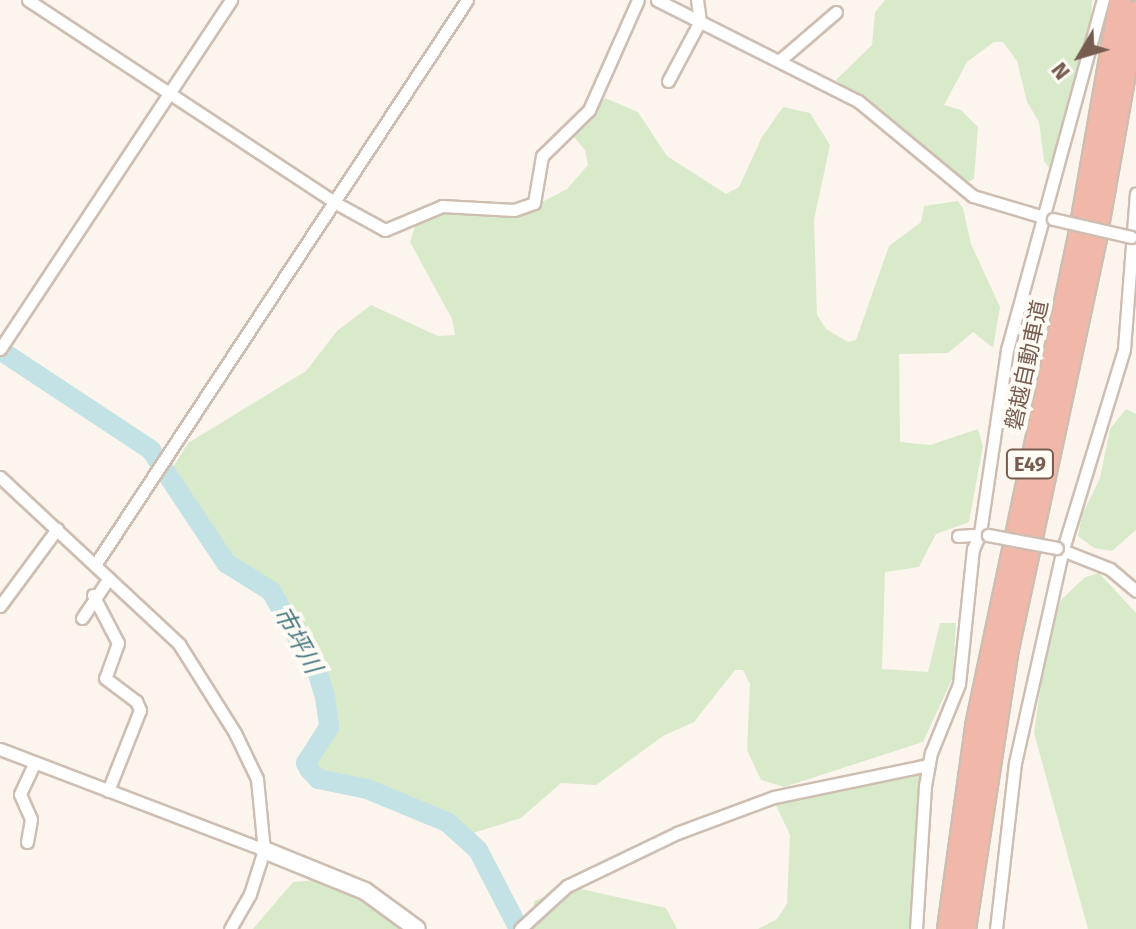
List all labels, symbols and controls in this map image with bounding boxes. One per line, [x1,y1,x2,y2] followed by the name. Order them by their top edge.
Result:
[1040,16,1120,96] north arrow
[1046,57,1076,85] text: N
[1000,298,1054,432] street label: 磐越自動車道
[1004,448,1056,480] road number: E49
[267,602,327,678] water label: 市坪川

